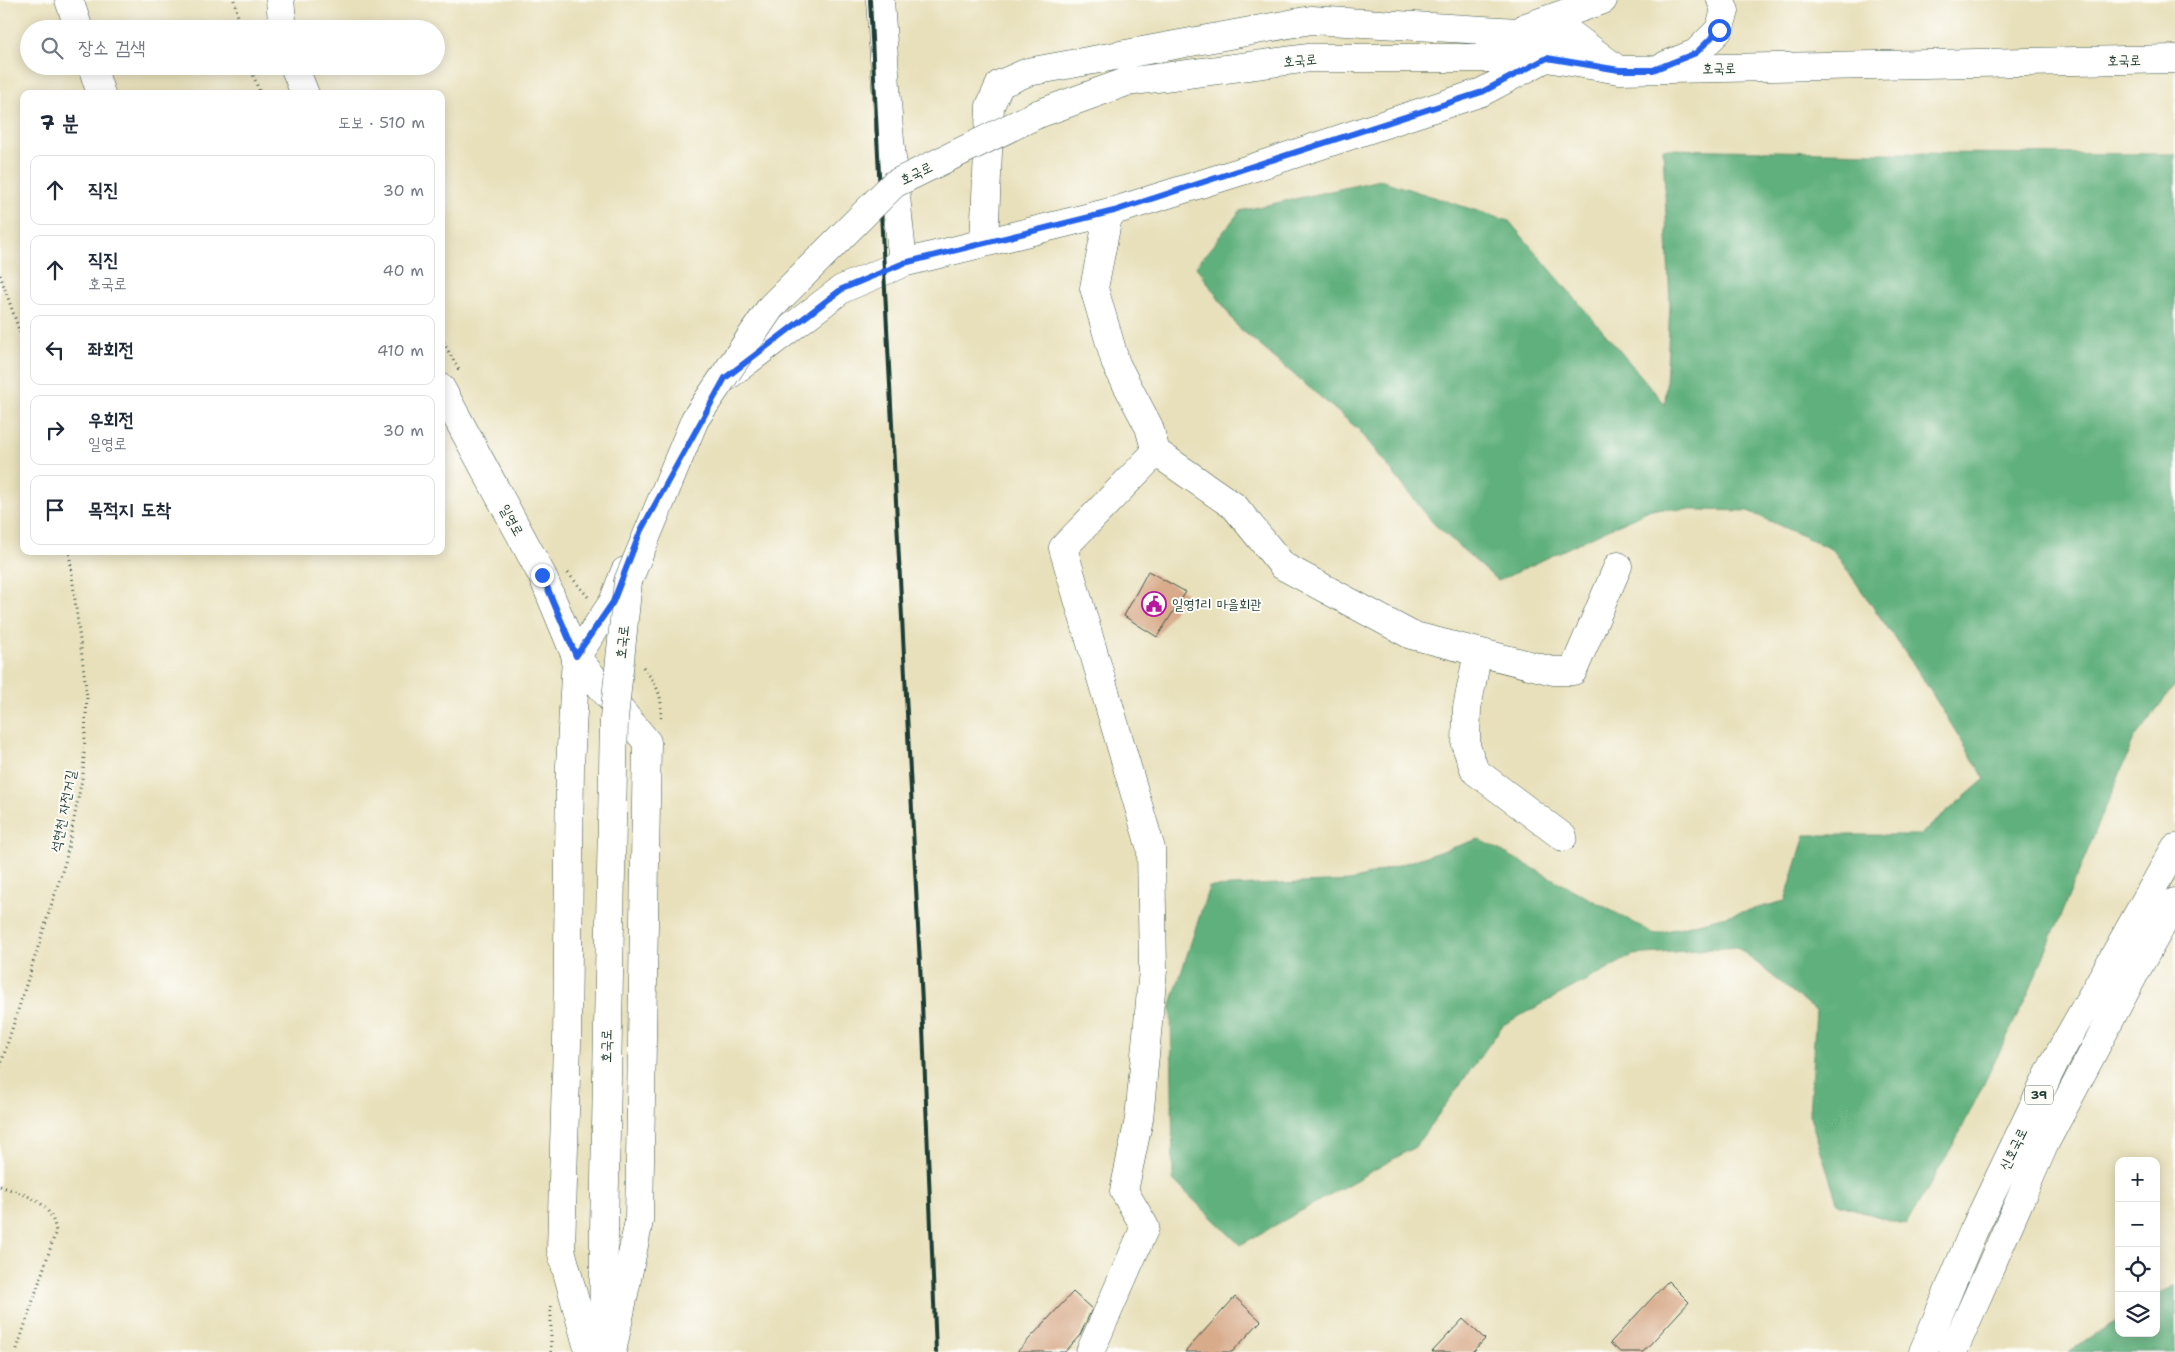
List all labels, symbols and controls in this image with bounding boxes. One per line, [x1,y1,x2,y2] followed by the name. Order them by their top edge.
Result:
[1708,19,1731,42] route start
[20,20,445,75] search box
[38,34,66,62] icon: search
[78,35,146,60] text: 장소 검색
[1282,50,1318,70] street label: 호국로
[2107,51,2141,69] street label: 호국로
[1702,59,1736,77] street label: 호국로
[40,109,79,137] text: 7 분
[338,112,425,133] text: 도보 · 510 m
[897,158,935,188] street label: 호국로
[41,176,69,204] icon: ahead
[88,177,119,202] text: 직진
[383,180,424,201] text: 30 m
[88,247,119,272] text: 직진
[41,256,69,284] icon: ahead
[382,260,424,281] text: 40 m
[88,273,127,294] text: 호국로
[41,336,69,364] icon: left
[88,337,134,362] text: 좌회전
[377,340,424,361] text: 410 m
[88,407,134,432] text: 우회전
[41,416,69,444] icon: right
[383,420,424,441] text: 30 m
[88,433,127,454] text: 일영로
[41,496,69,524] icon: arrive
[88,497,171,522] text: 목적지 도착
[496,501,528,539] street label: 일영로
[531,564,554,587] route end
[1141,591,1167,617] public building icon: 일영1리 마을회관
[1172,595,1261,613] place label: 일영1리 마을회관
[611,624,633,660] street label: 호국로
[46,768,80,854] street label: 석현천 자전거길
[597,1029,615,1063] street label: 호국로
[2025,1086,2053,1104] road number: 39
[1995,1125,2031,1173] street label: 신호국로
[2115,1157,2160,1337] map controls
[2115,1157,2160,1202] button: +
[2115,1202,2160,1247] button: −
[2115,1247,2160,1292] button: locate
[2115,1292,2160,1337] button: layers

